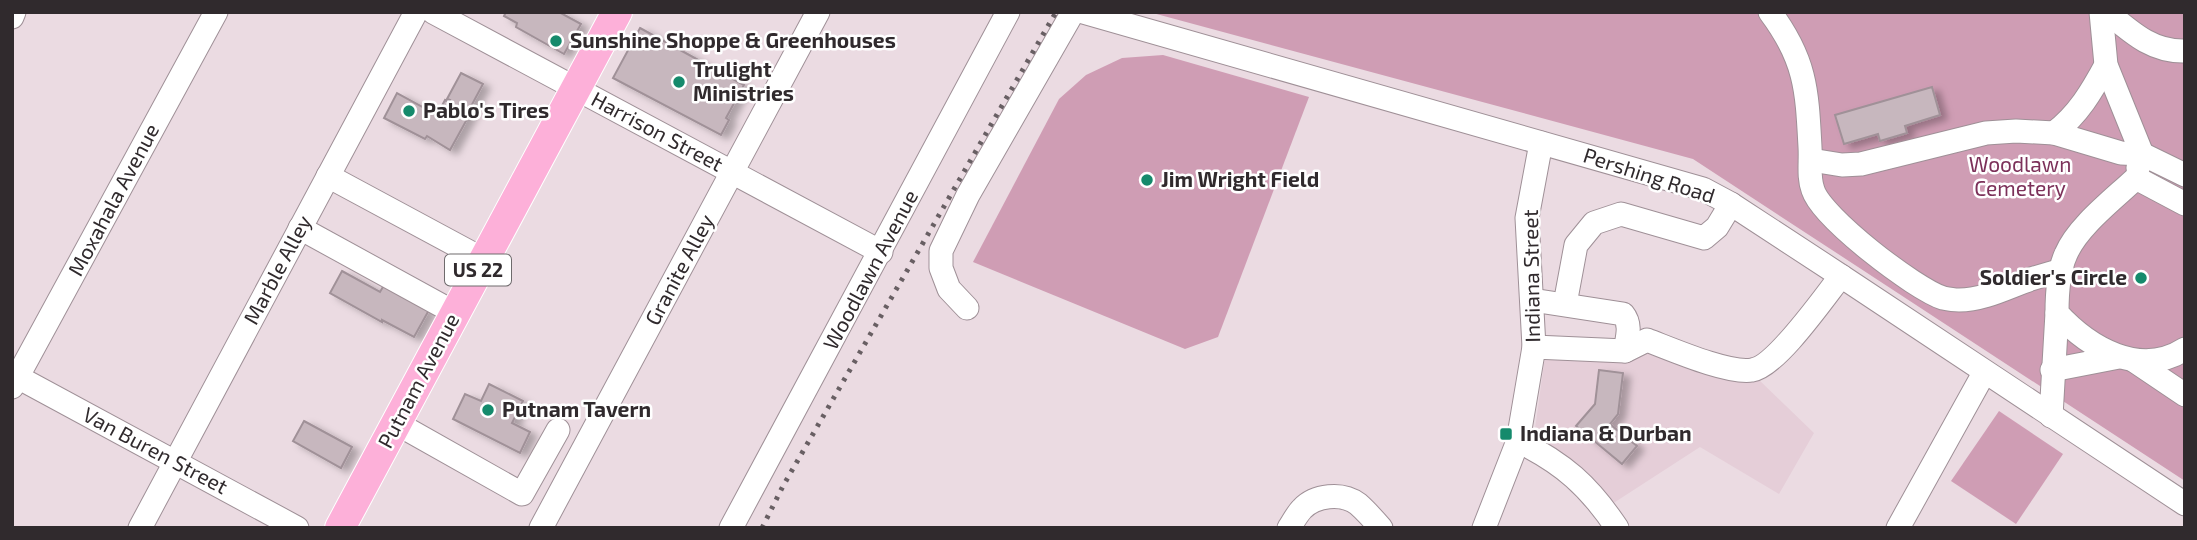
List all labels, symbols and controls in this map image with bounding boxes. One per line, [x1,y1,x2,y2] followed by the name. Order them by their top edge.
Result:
[570,27,896,52] place label: Sunshine Shoppe & Greenhouses
[548,33,564,49] marker: Sunshine Shoppe & Greenhouses
[693,56,794,105] place label: Trulight Ministries
[671,74,687,90] marker: Trulight Ministries
[588,85,728,176] street label: Harrison Street
[423,97,549,122] place label: Pablo's Tires
[401,103,417,119] marker: Pablo's Tires
[62,119,163,280] street label: Moxahala Avenue
[1580,142,1718,208] street label: Pershing Road
[1969,151,2071,200] park label: Woodlawn Cemetery
[1161,166,1319,191] place label: Jim Wright Field
[1139,172,1155,188] marker: Jim Wright Field
[817,185,922,353] street label: Woodlawn Avenue
[1517,209,1544,343] street label: Indiana Street
[237,210,316,328] street label: Marble Alley
[639,210,718,329] street label: Granite Alley
[445,254,511,286] road number: US 22
[1980,264,2127,289] place label: Soldier's Circle
[2133,270,2149,286] marker: Soldier's Circle
[372,309,464,452] street label: Putnam Avenue
[502,396,651,421] place label: Putnam Tavern
[79,401,232,498] street label: Van Buren Street
[480,402,496,418] marker: Putnam Tavern
[1520,420,1692,445] place label: Indiana & Durban
[1498,426,1514,442] marker: Indiana & Durban

